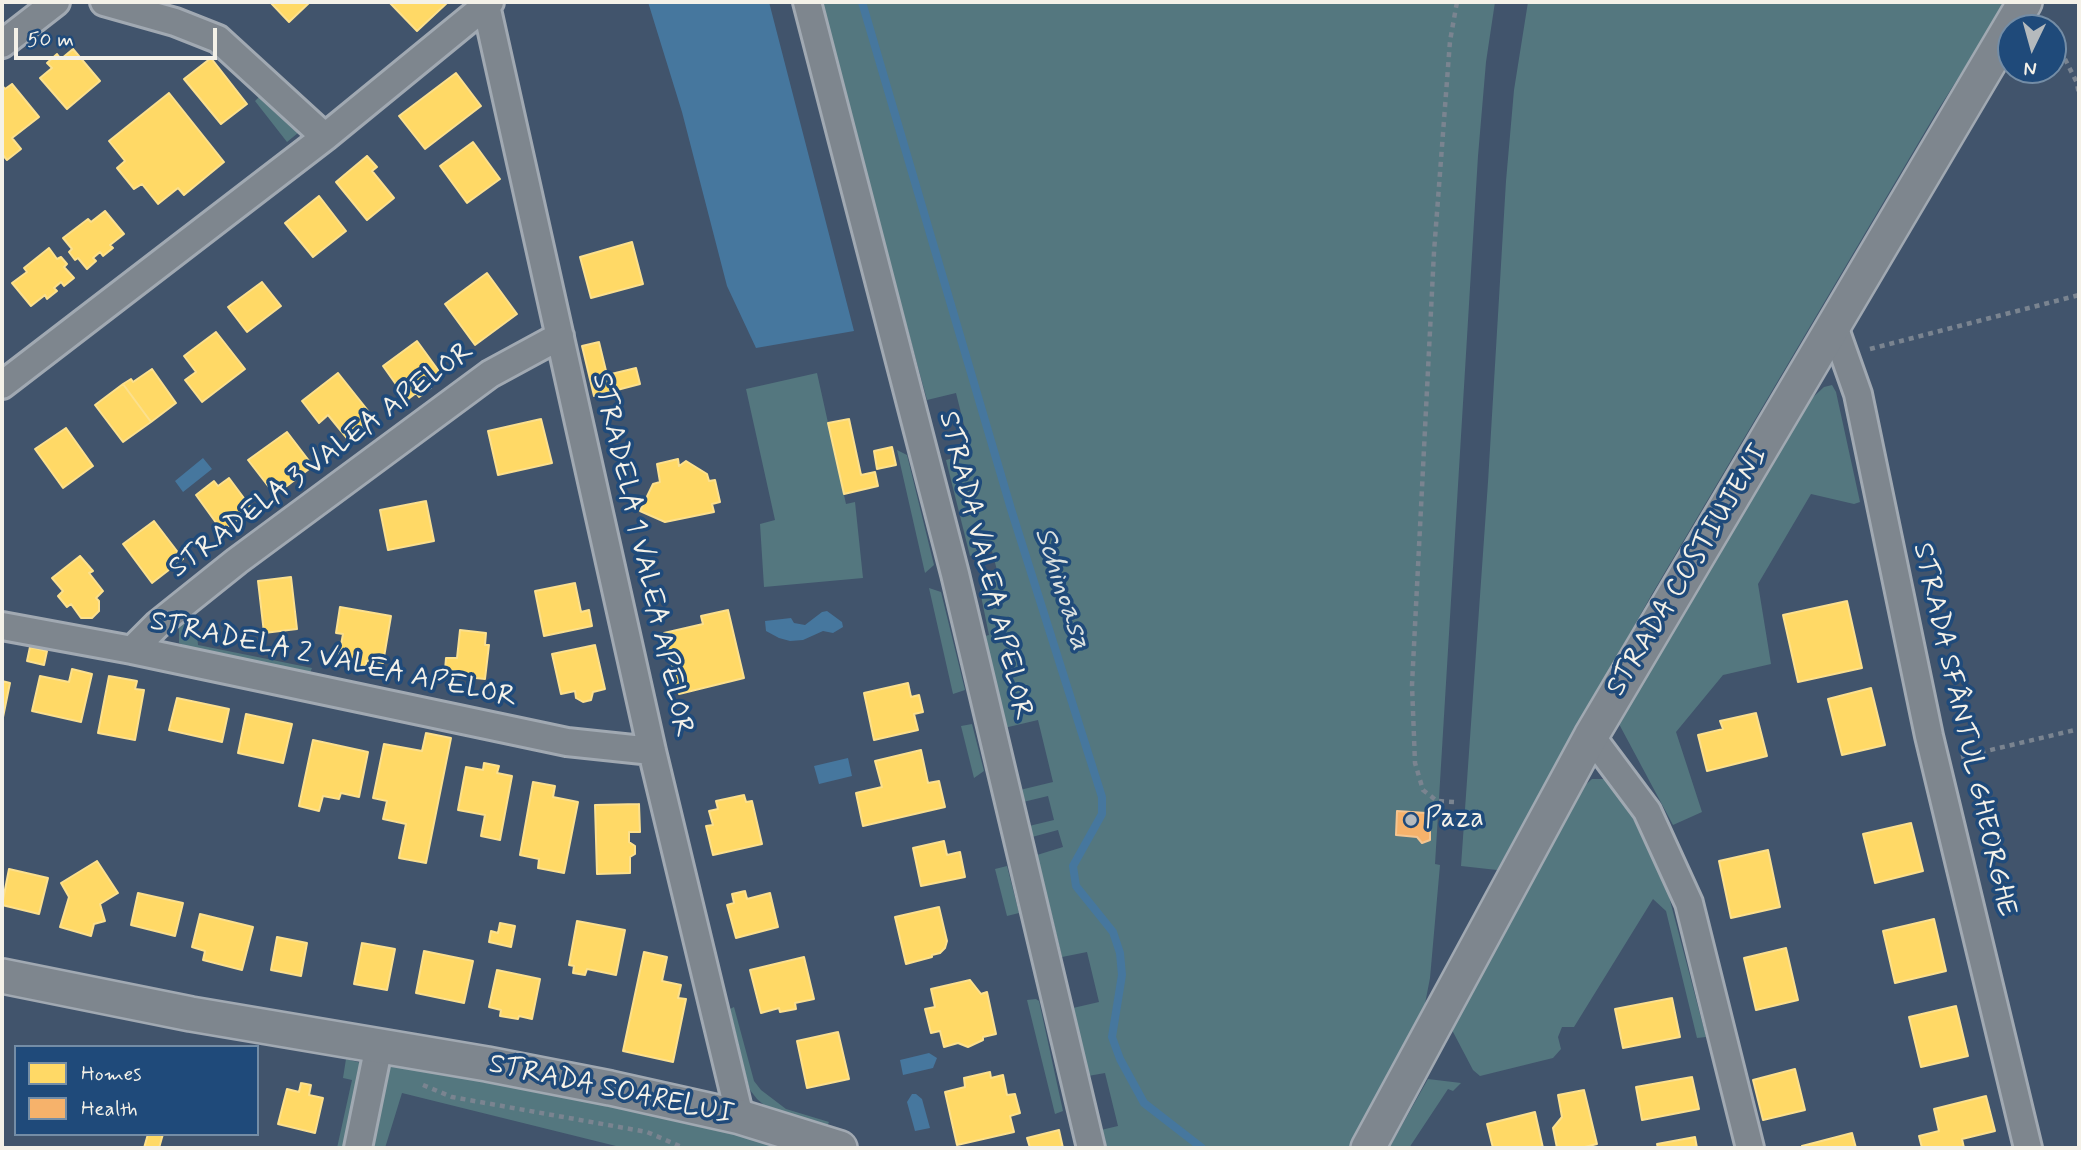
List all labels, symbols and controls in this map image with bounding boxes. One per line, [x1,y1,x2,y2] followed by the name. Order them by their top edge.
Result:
[18,14,220,58] scale bar
[1997,14,2067,84] north arrow
[27,26,74,54] text: 50 m
[2023,55,2038,81] text: N
[163,335,481,587] street label: STRADELA 3 VALEA APELOR
[583,370,699,740] street label: STRADELA 1 VALEA APELOR
[929,408,1039,724] street label: STRADA VALEA APELOR
[1601,439,1777,703] street label: STRADA COSTIUJENI
[1024,523,1098,655] water label: Schinoasa
[1904,540,2022,920] street label: STRADA SFÂNTUL GHEORGHE
[147,606,519,716] street label: STRADELA 2 VALEA APELOR
[1425,803,1484,837] place label: Paza
[1403,812,1419,828] marker: Paza
[14,1045,259,1136] legend
[485,1049,737,1133] street label: STRADA SOARELUI
[81,1060,141,1088] text: Homes
[81,1095,138,1123] text: Health

